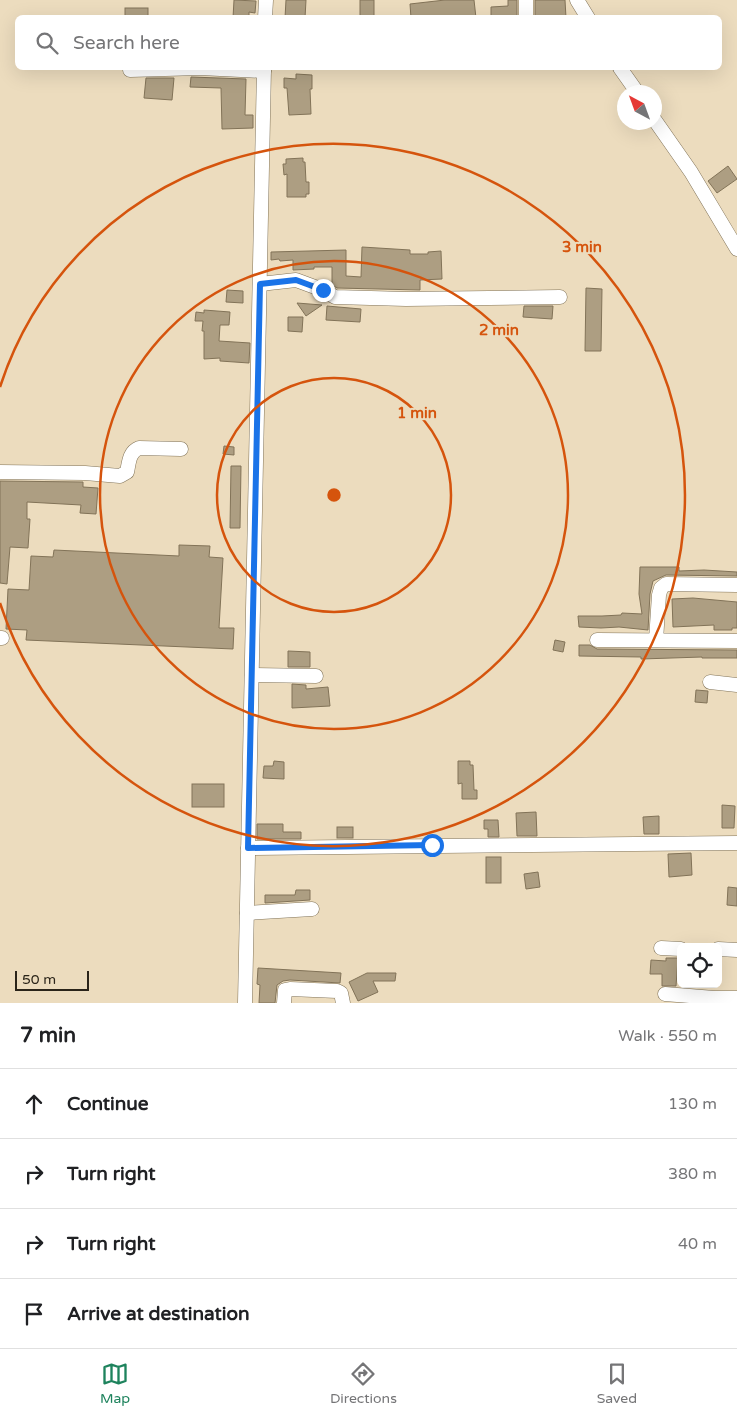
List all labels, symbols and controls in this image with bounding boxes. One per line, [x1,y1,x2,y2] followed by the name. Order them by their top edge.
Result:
[15,15,722,70] search box
[33,29,61,57] icon: search
[73,32,180,54] text: Search here
[617,85,662,130] north arrow
[562,238,602,256] text: 3 min
[312,279,335,302] route end
[479,321,519,339] text: 2 min
[397,404,437,422] text: 1 min
[325,486,343,504] centre of rings
[421,834,444,857] route start
[677,943,722,988] map controls
[677,943,722,988] button: locate
[15,968,89,991] scale bar
[22,971,56,988] text: 50 m
[20,1023,76,1048] text: 7 min
[618,1026,717,1046] text: Walk · 550 m
[20,1090,48,1118] icon: ahead
[67,1093,149,1115] text: Continue
[668,1094,717,1114] text: 130 m
[20,1160,48,1188] icon: right
[67,1163,155,1185] text: Turn right
[668,1164,717,1184] text: 380 m
[20,1230,48,1258] icon: right
[67,1233,155,1255] text: Turn right
[678,1234,717,1254] text: 40 m
[20,1300,48,1328] icon: arrive
[67,1303,250,1325] text: Arrive at destination
[100,1360,130,1407] tab: Map
[330,1360,397,1407] tab: Directions
[597,1360,637,1407] tab: Saved

